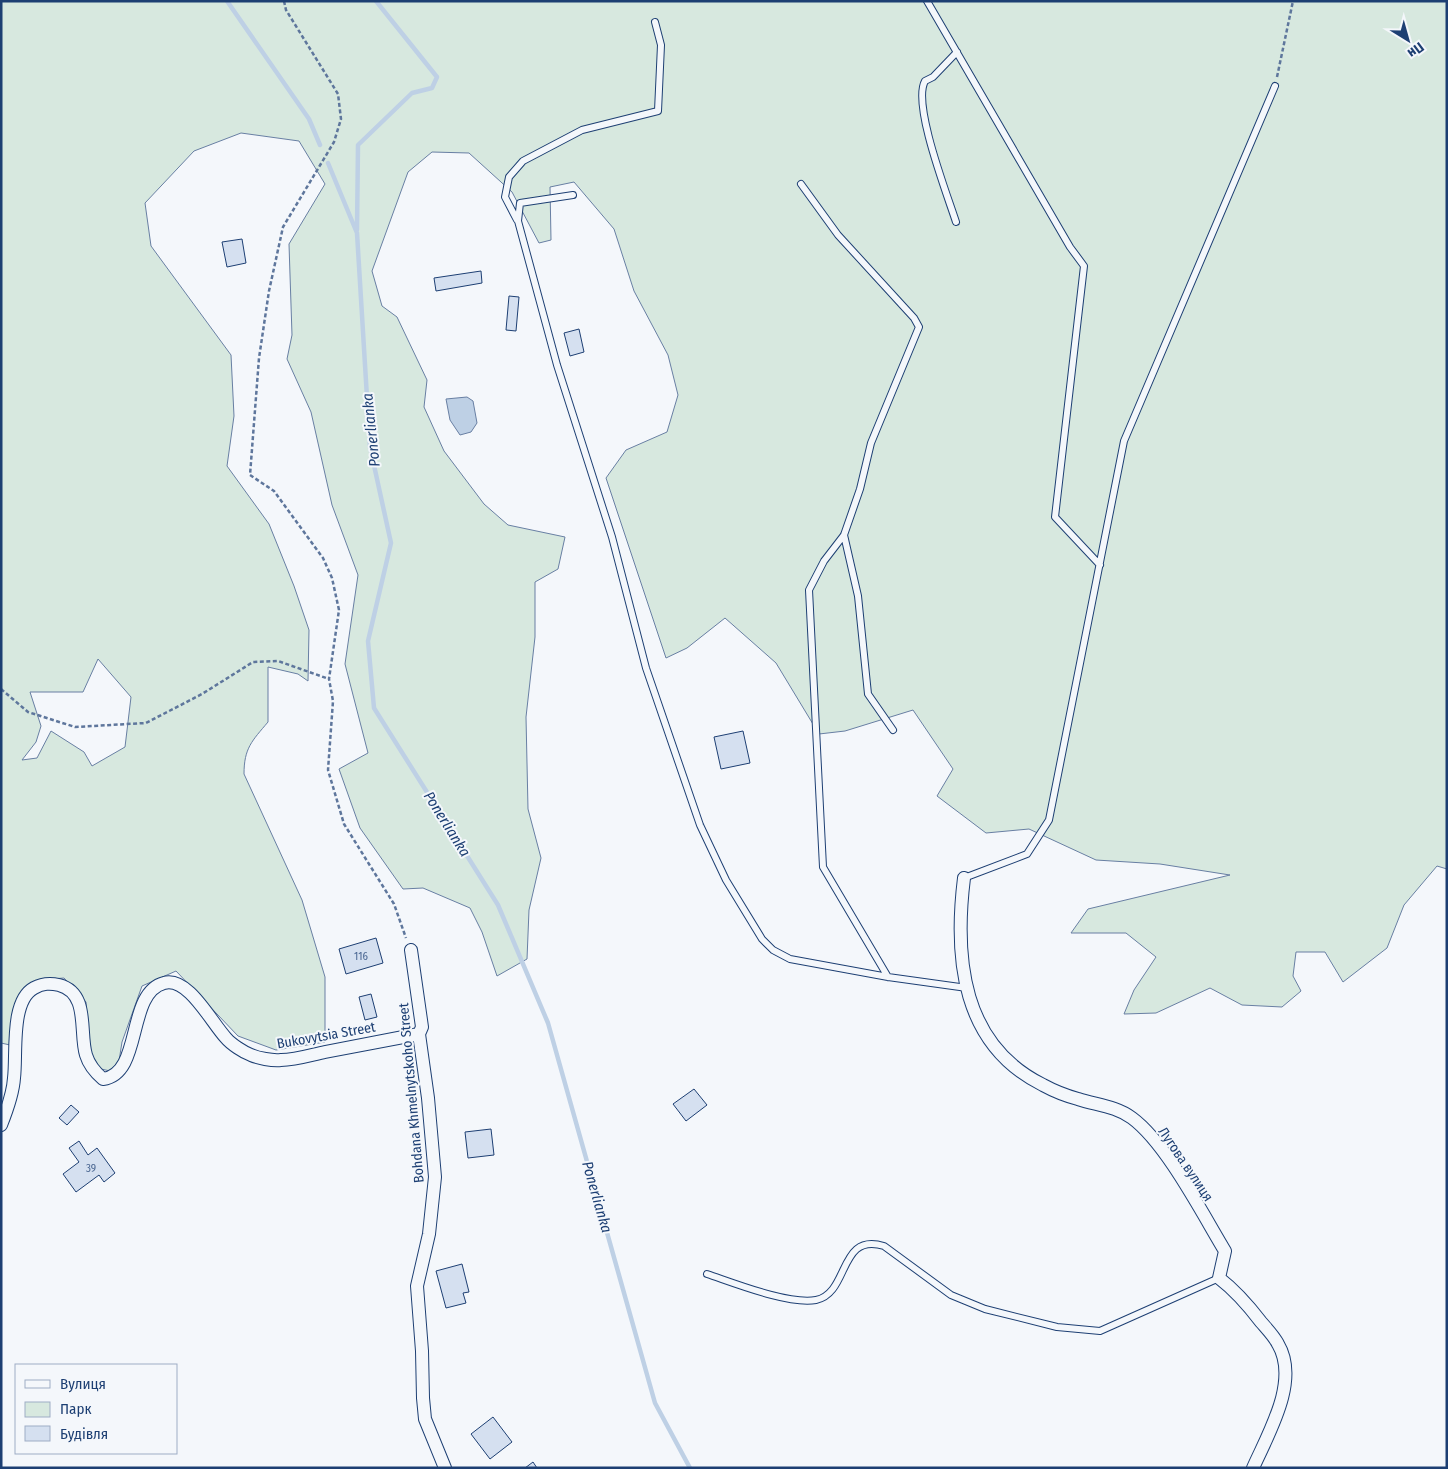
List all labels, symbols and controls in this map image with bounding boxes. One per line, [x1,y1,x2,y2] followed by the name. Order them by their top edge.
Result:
[1383,15,1433,65] north arrow
[1404,38,1427,62] text: Пн
[358,392,384,468] water label: Ponerlianka
[420,788,474,860] water label: Ponerlianka
[354,950,368,963] house number: 116
[395,1002,428,1184] street label: Bohdana Khmelnytskoho Street
[275,1018,377,1053] street label: Bukovytsia Street
[1155,1124,1217,1205] street label: Лугова вулиця
[578,1159,616,1235] water label: Ponerlianka
[86,1162,96,1175] house number: 39
[15,1364,178,1454] legend
[60,1375,106,1393] text: Вулиця
[60,1400,91,1418] text: Парк
[60,1425,108,1443] text: Будівля

